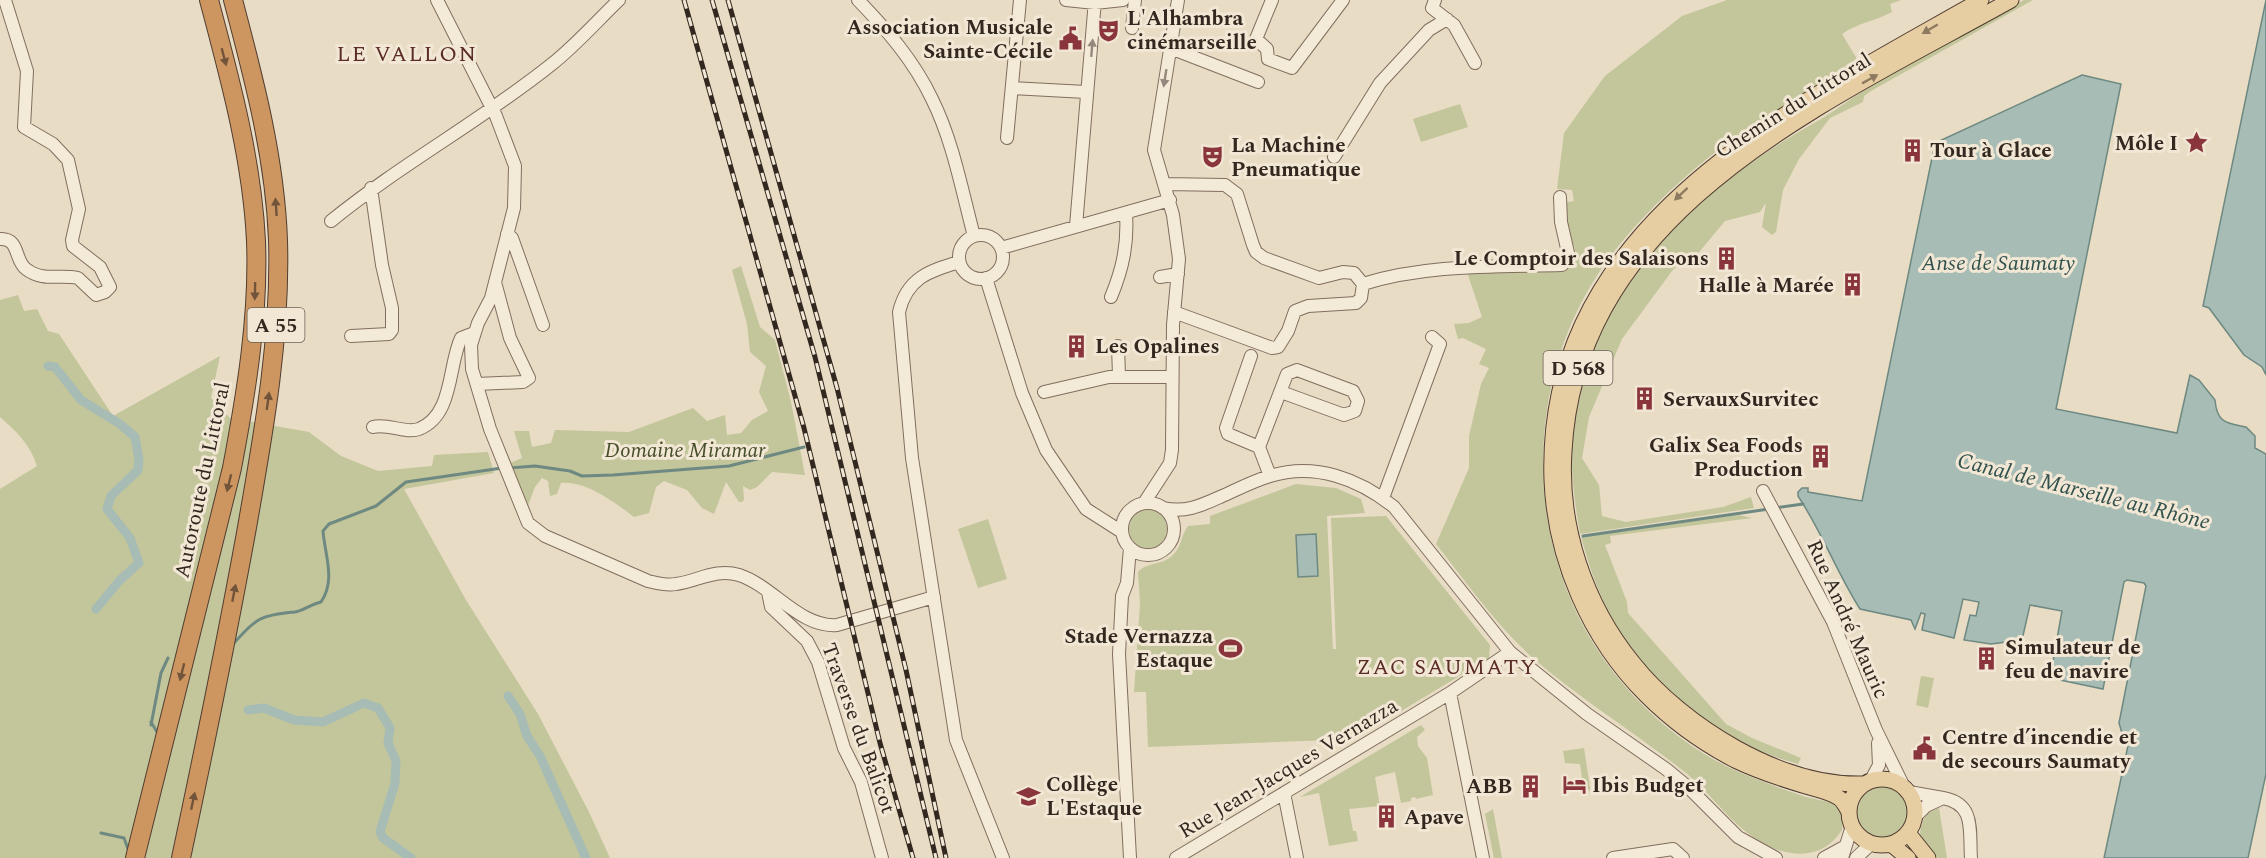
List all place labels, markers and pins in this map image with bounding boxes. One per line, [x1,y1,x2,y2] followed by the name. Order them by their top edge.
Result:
[1127,3,1257,59] place label: L'Alhambra cinémarseille
[847,12,1053,68] place label: Association Musicale Sainte-Cécile
[1096,17,1122,43] theatre icon: L'Alhambra cinémarseille
[1058,26,1084,52] public building icon: Association Musicale Sainte-Cécile
[2114,128,2178,160] place label: Môle I
[1231,130,1361,186] place label: La Machine Pneumatique
[2183,130,2209,156] place icon: Môle I
[1930,135,2052,167] place label: Tour à Glace
[1899,137,1925,163] building icon: Tour à Glace
[1200,144,1226,170] theatre icon: La Machine Pneumatique
[1454,243,1709,275] place label: Le Comptoir des Salaisons
[1714,245,1740,271] building icon: Le Comptoir des Salaisons
[1699,270,1834,302] place label: Halle à Marée
[1839,272,1865,298] building icon: Halle à Marée
[1095,331,1220,363] place label: Les Opalines
[1064,333,1090,359] building icon: Les Opalines
[1663,384,1819,416] place label: ServauxSurvitec
[1632,386,1658,412] building icon: ServauxSurvitec
[1649,430,1803,486] place label: Galix Sea Foods Production
[1808,444,1834,470] building icon: Galix Sea Foods Production
[1064,621,1213,677] place label: Stade Vernazza Estaque
[2005,632,2141,688] place label: Simulateur de feu de navire
[1218,635,1244,661] sports icon: Stade Vernazza Estaque
[1974,646,2000,672] building icon: Simulateur de feu de navire
[1942,722,2137,778] place label: Centre d’incendie et de secours Saumaty
[1911,736,1937,762] public building icon: Centre d’incendie et de secours Saumaty
[1046,769,1142,825] place label: Collège L'Estaque
[1592,770,1704,802] place label: Ibis Budget
[1466,771,1512,803] place label: ABB
[1561,772,1587,798] hotel icon: Ibis Budget
[1517,773,1543,799] building icon: ABB
[1015,783,1041,809] school or university icon: Collège L'Estaque
[1404,802,1464,834] place label: Apave
[1373,804,1399,830] building icon: Apave

